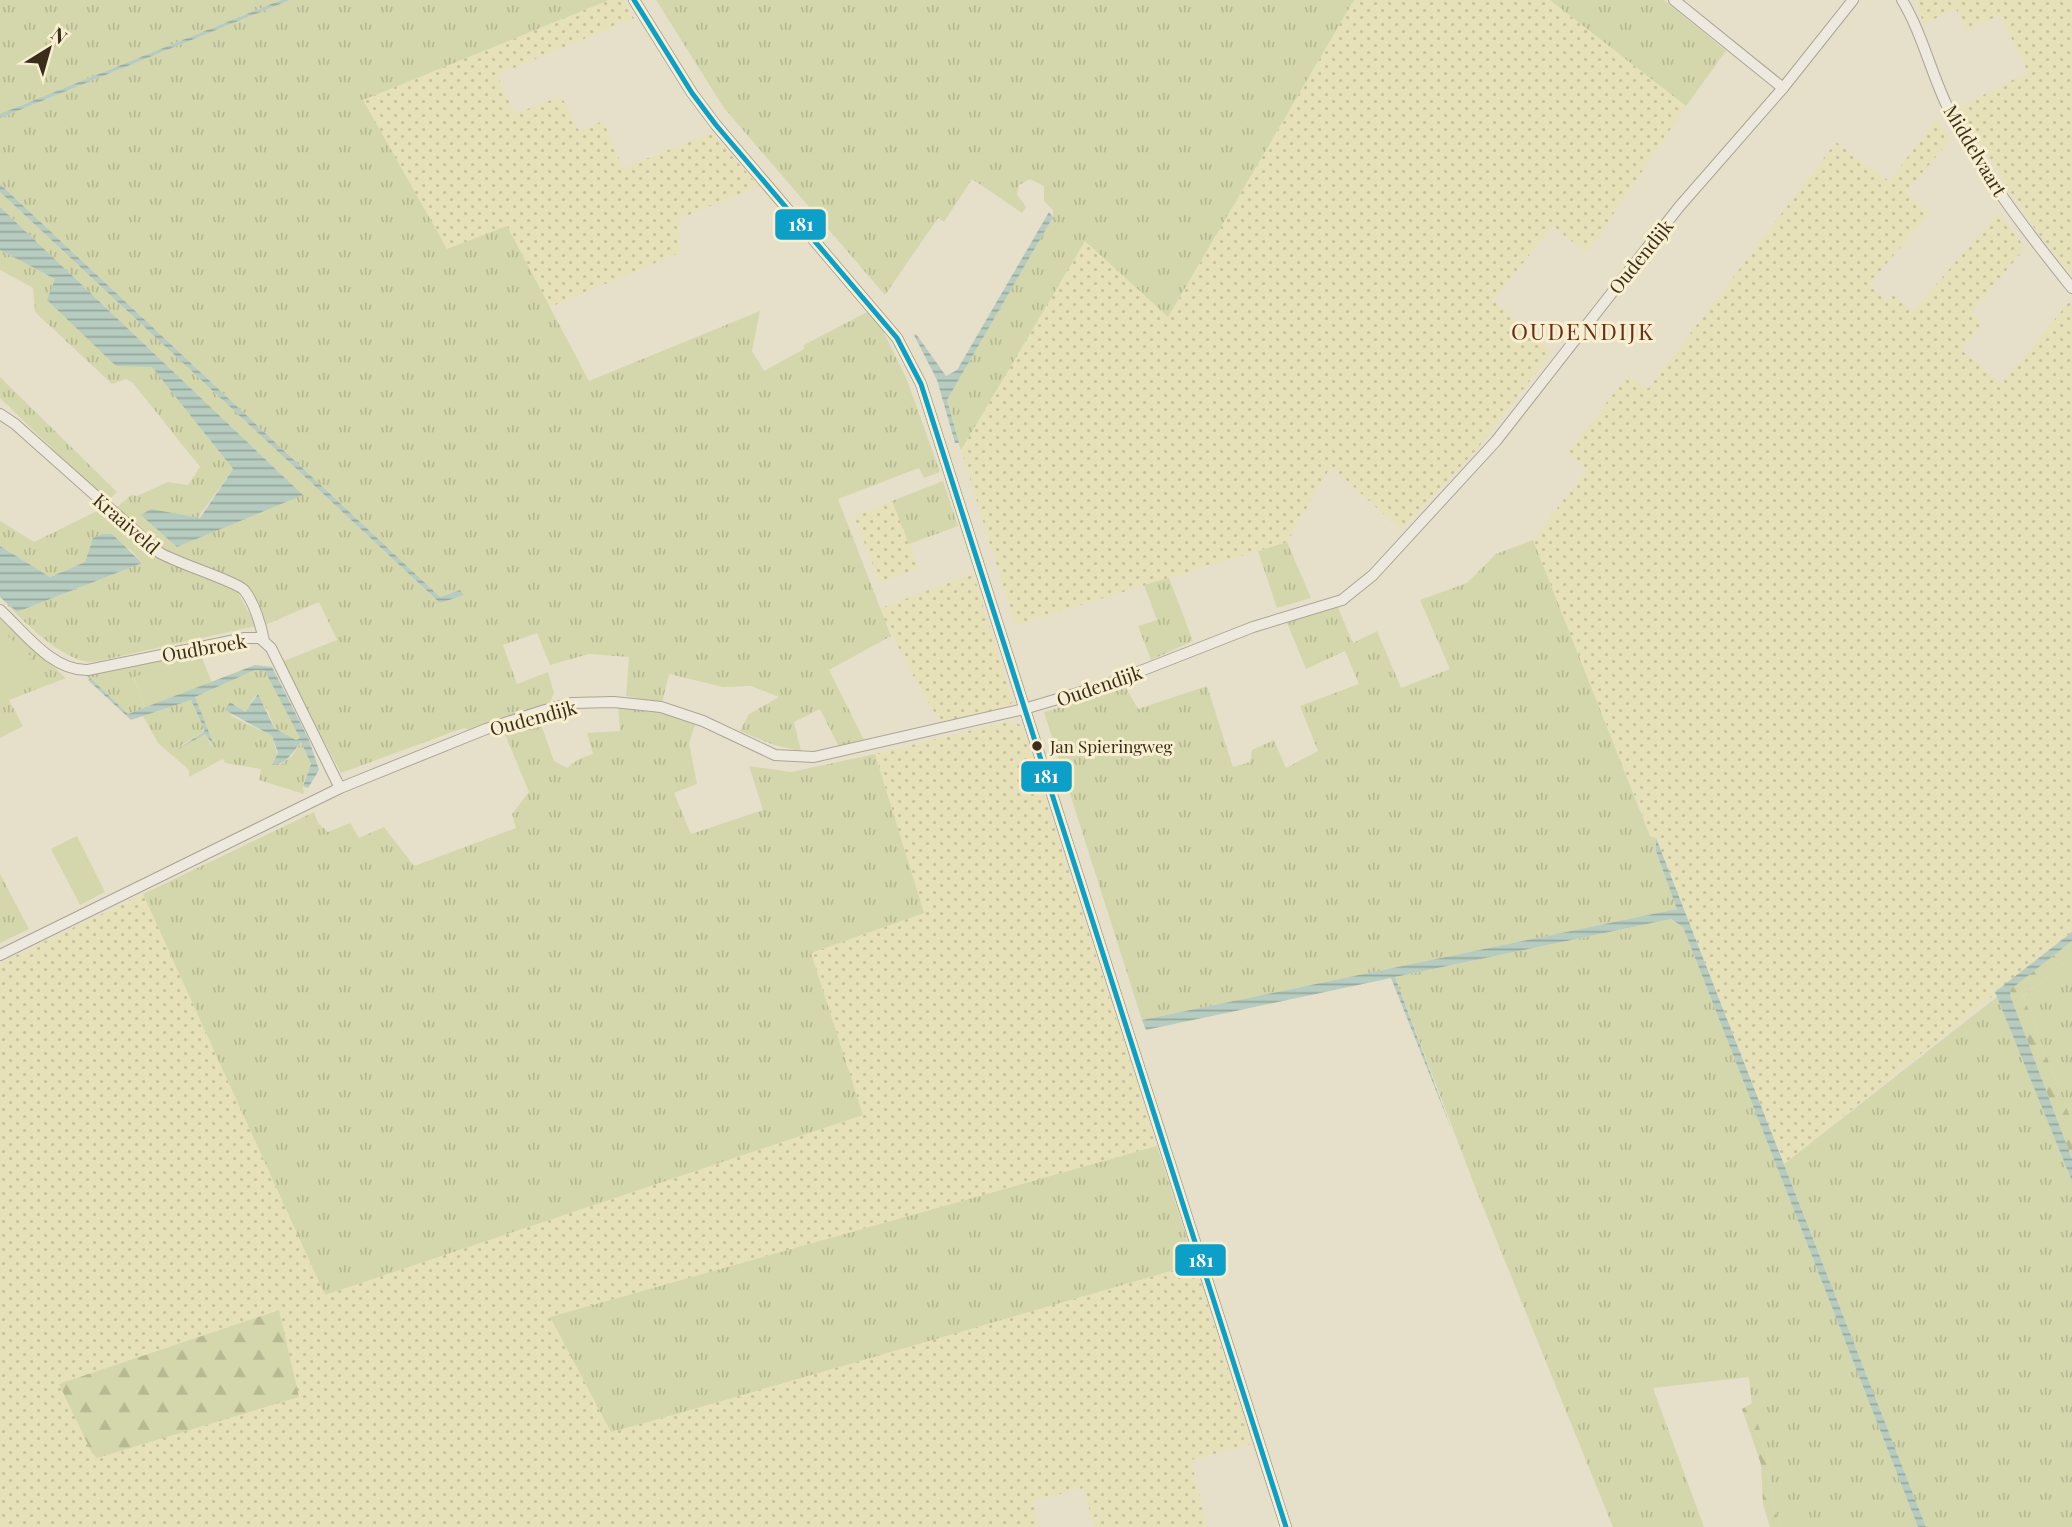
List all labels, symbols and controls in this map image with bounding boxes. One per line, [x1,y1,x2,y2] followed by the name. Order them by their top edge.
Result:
[14,14,84,84] north arrow
[47,20,73,49] text: N
[1938,99,2014,201] street label: Middelvaart
[774,208,827,241] line badge: 181
[788,210,814,236] text: 181
[1602,213,1679,299] street label: Oudendijk
[1511,315,1655,346] district label: OUDENDIJK
[88,487,166,559] street label: Kraaiveld
[160,627,249,667] street label: Oudbroek
[1053,658,1146,712] street label: Oudendijk
[487,693,580,741] street label: Oudendijk
[1049,735,1173,757] place label: Jan Spieringweg
[1030,739,1044,753] marker: Jan Spieringweg
[1020,760,1073,793] line badge: 181
[1033,762,1059,788] text: 181
[1174,1243,1227,1277] line badge: 181
[1188,1246,1214,1272] text: 181

